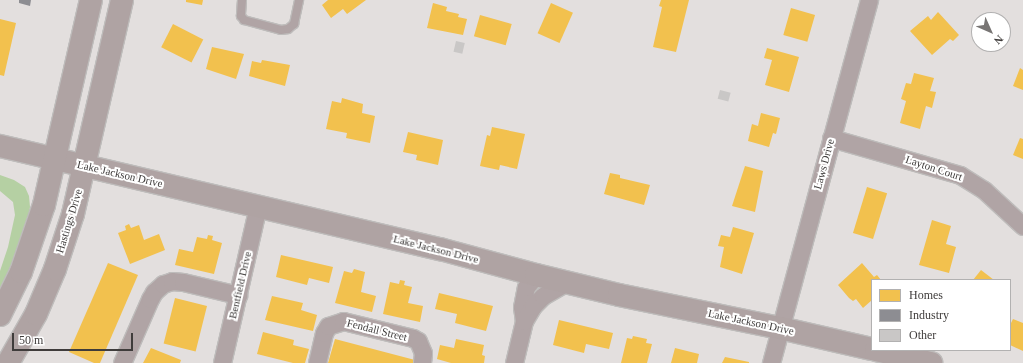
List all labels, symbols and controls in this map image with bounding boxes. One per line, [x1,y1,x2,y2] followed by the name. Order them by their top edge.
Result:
[971,12,1011,52] north arrow
[992,33,1006,47] text: N
[811,137,837,191] street label: Laws Drive
[904,153,964,183] street label: Layton Court
[76,158,164,190] street label: Lake Jackson Drive
[53,187,85,255] street label: Hastings Drive
[392,232,480,266] street label: Lake Jackson Drive
[226,250,254,320] street label: Bentfield Drive
[871,279,1011,351] legend
[909,288,943,302] text: Homes
[707,306,795,338] street label: Lake Jackson Drive
[909,308,949,322] text: Industry
[346,316,408,344] street label: Fendall Street
[14,325,135,351] scale bar
[909,328,936,342] text: Other
[19,333,43,347] text: 50 m

